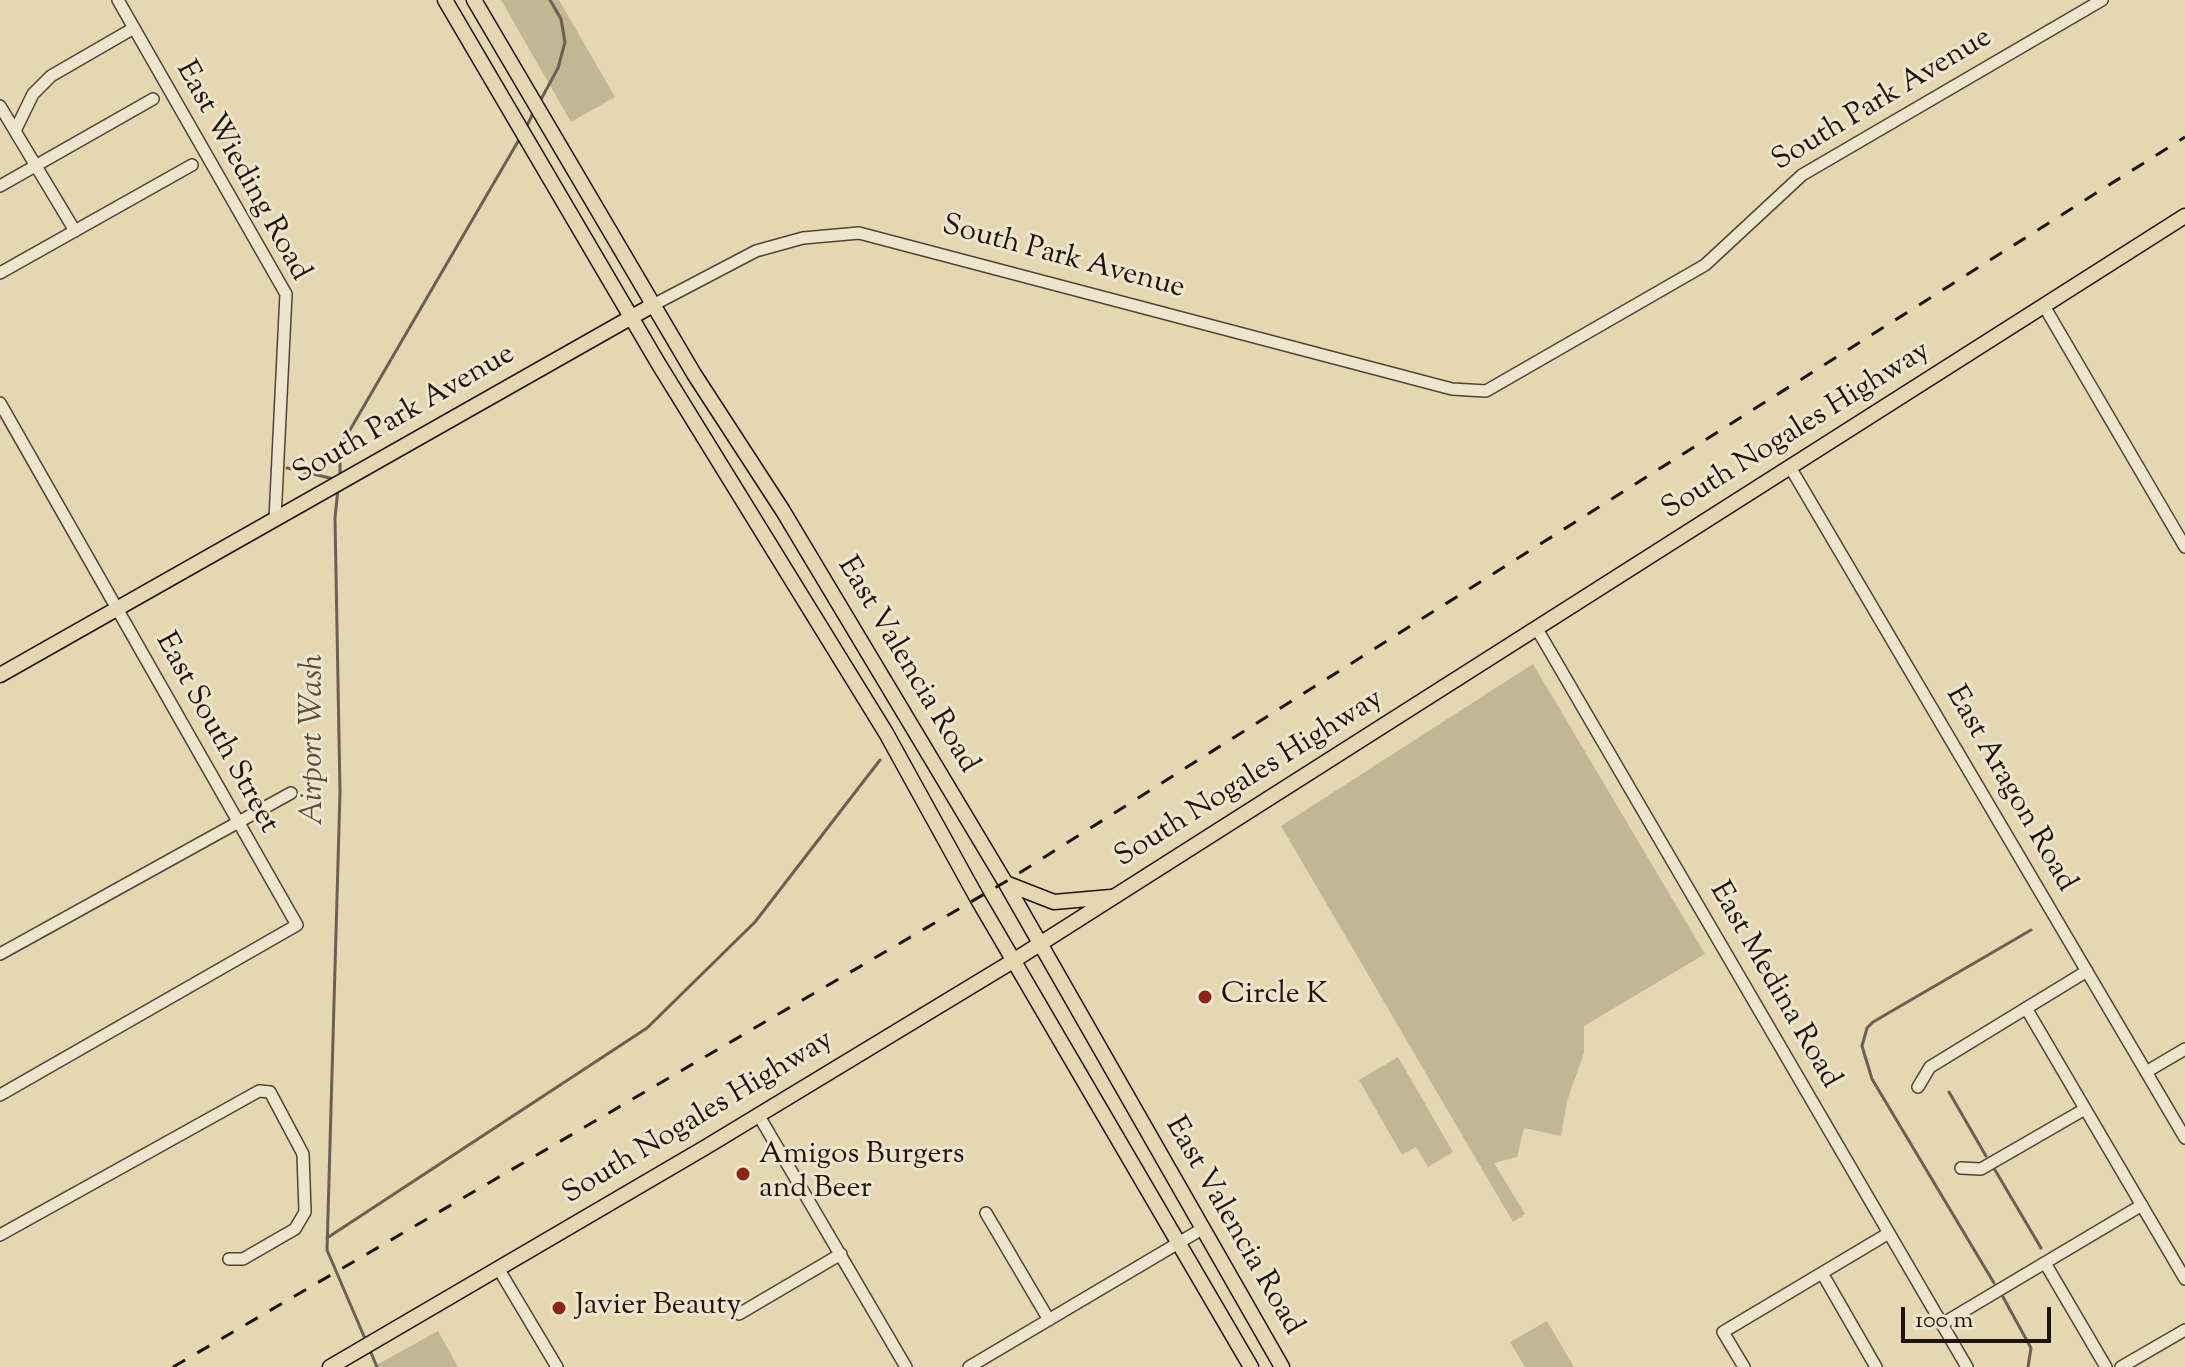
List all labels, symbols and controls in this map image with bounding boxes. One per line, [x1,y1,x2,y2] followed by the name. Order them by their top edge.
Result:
[1767,21,1999,181] street label: South Park Avenue
[166,56,316,288] street label: East Wieding Road
[938,209,1188,309] street label: South Park Avenue
[1656,335,1938,529] street label: South Nogales Highway
[288,338,522,494] street label: South Park Avenue
[827,551,985,781] street label: East Valencia Road
[145,627,285,841] street label: East South Street
[297,654,335,826] water label: Airport Wash
[1936,681,2082,899] street label: East Aragon Road
[1109,683,1391,877] street label: South Nogales Highway
[1699,876,1847,1096] street label: East Medina Road
[1221,979,1328,1015] place label: Circle K
[1196,988,1214,1006] marker: Circle K
[557,1024,841,1214] street label: South Nogales Highway
[1155,1112,1309,1342] street label: East Valencia Road
[759,1139,965,1210] place label: Amigos Burgers and Beer
[734,1165,752,1183] marker: Amigos Burgers and Beer
[575,1290,742,1326] place label: Javier Beauty
[1905,1291,2055,1341] scale bar
[550,1299,568,1317] marker: Javier Beauty
[1915,1304,1973,1338] text: 100 m

